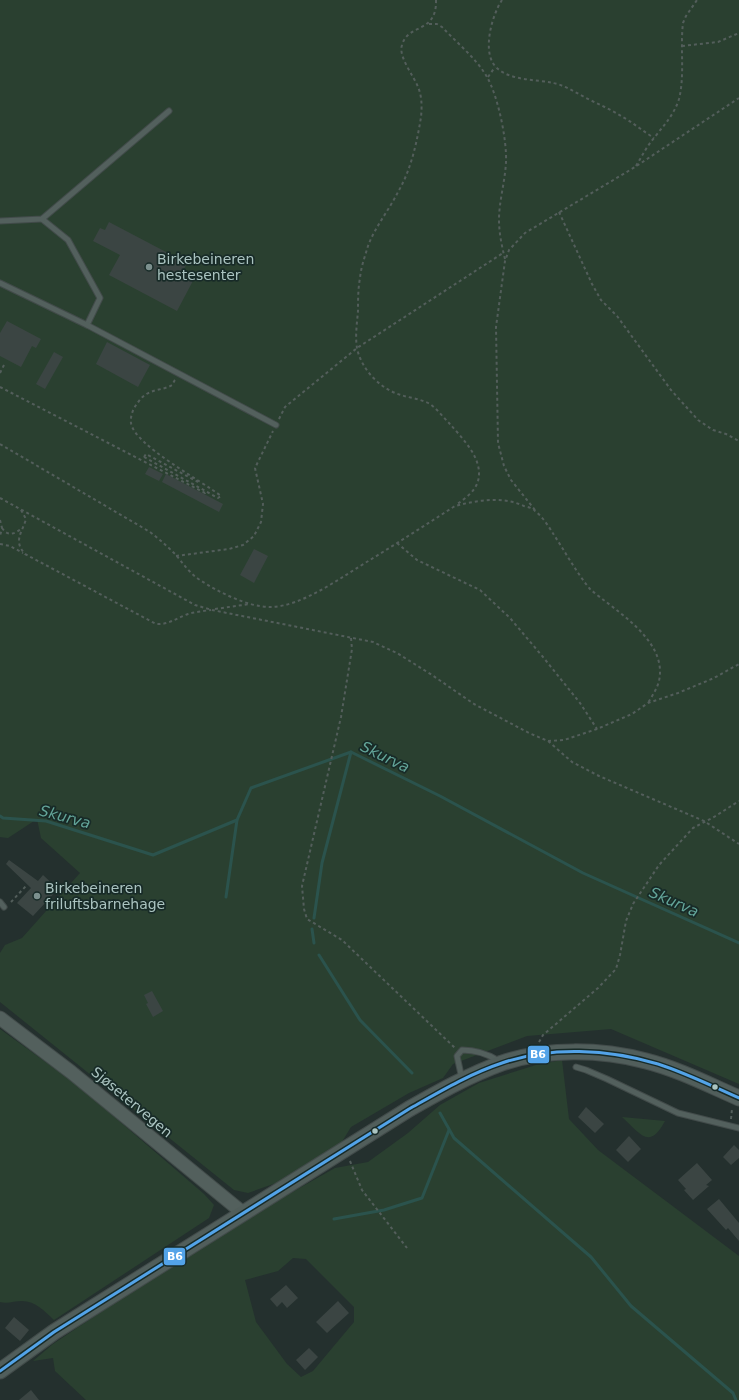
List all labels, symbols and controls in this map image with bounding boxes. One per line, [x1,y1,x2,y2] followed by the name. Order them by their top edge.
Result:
[157,251,254,283] place label: Birkebeineren hestesenter
[144,262,154,272] marker: Birkebeineren hestesenter
[358,738,412,776] water label: Skurva
[38,802,92,832] water label: Skurva
[45,880,165,912] place label: Birkebeineren friluftsbarnehage
[647,883,701,921] water label: Skurva
[32,891,42,901] marker: Birkebeineren friluftsbarnehage
[527,1045,550,1064] line badge: B6
[530,1048,546,1061] text: B6
[88,1064,176,1140] street label: Sjøsetervegen
[710,1082,720,1092] unlabelled marker
[370,1126,380,1136] unlabelled marker
[163,1247,186,1266] line badge: B6
[167,1250,183,1263] text: B6

